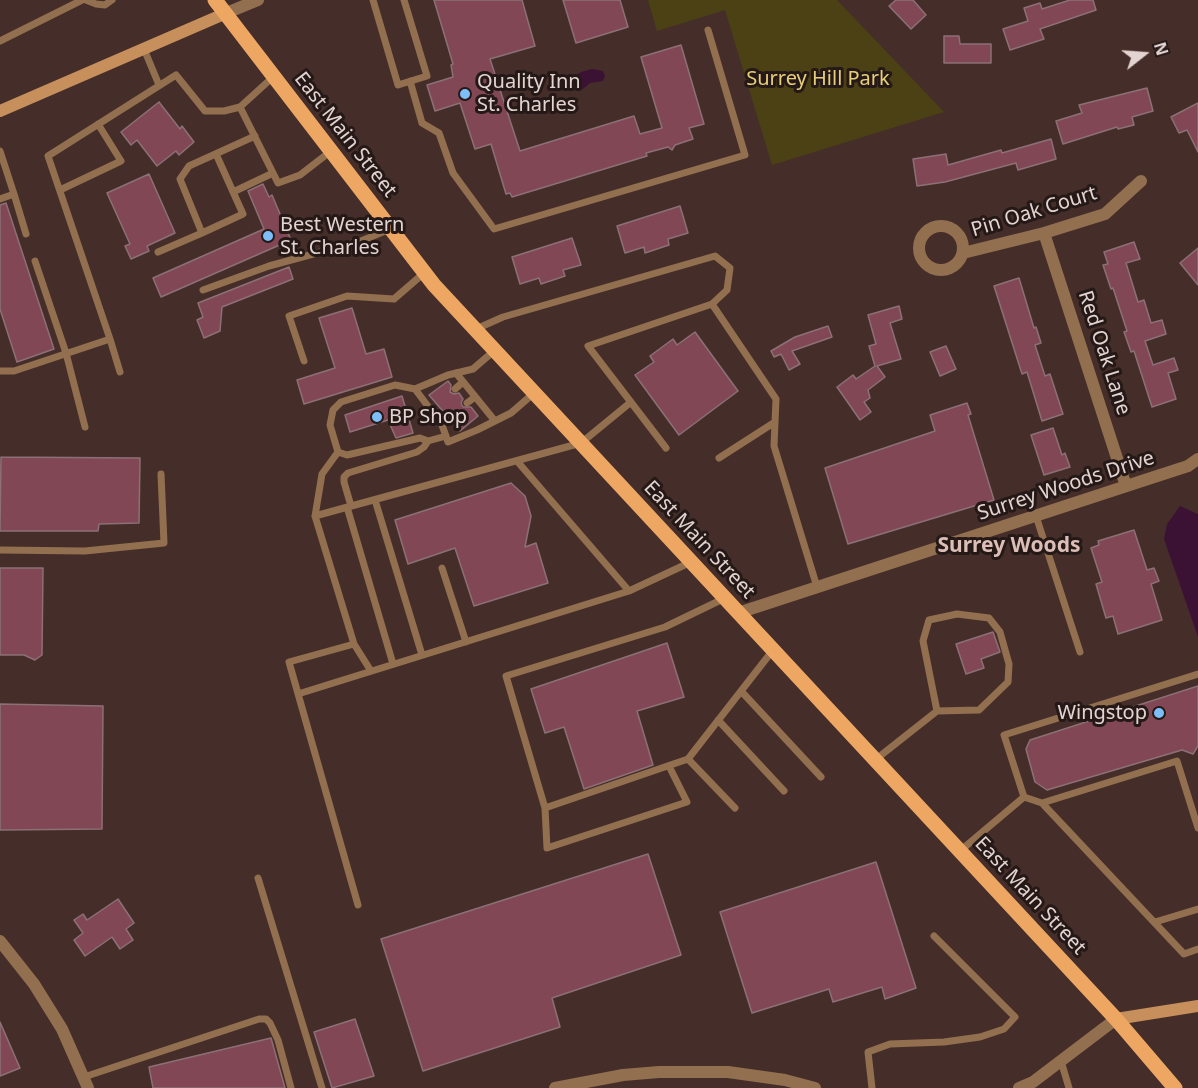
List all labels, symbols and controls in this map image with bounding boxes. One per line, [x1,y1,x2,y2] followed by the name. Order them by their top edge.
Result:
[1114,24,1174,84] north arrow
[1149,39,1174,58] text: N
[746,67,890,91] park label: Surrey Hill Park
[289,68,401,202] street label: East Main Street
[477,70,581,117] place label: Quality Inn St. Charles
[458,87,472,101] marker: Quality Inn St. Charles
[968,182,1100,242] street label: Pin Oak Court
[280,213,404,260] place label: Best Western St. Charles
[261,229,275,243] marker: Best Western St. Charles
[1073,288,1135,418] street label: Red Oak Lane
[389,405,467,429] place label: BP Shop
[370,410,384,424] marker: BP Shop
[974,446,1158,526] street label: Surrey Woods Drive
[638,476,760,604] street label: East Main Street
[937,533,1081,559] district label: Surrey Woods
[1057,701,1147,725] place label: Wingstop
[1152,706,1166,720] marker: Wingstop
[969,832,1091,960] street label: East Main Street

